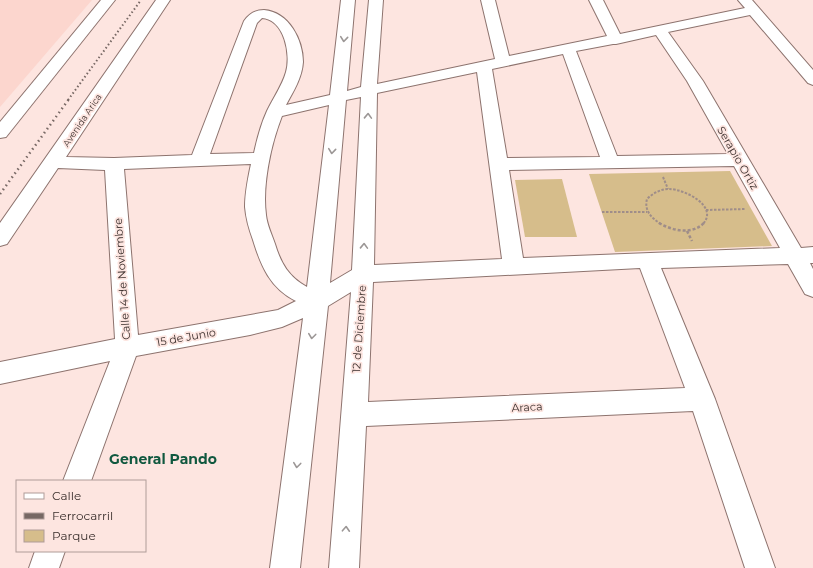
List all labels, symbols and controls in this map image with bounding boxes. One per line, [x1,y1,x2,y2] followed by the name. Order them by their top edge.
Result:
[339,36,348,42] one-way arrow
[60,91,104,149] street label: Avenida Arica
[364,113,372,119] one-way arrow
[714,124,762,193] street label: Serapio Ortiz
[328,148,337,154] one-way arrow
[111,217,133,340] street label: Calle 14 de Noviembre
[359,243,368,249] one-way arrow
[349,284,369,373] street label: 12 de Diciembre
[155,325,217,349] street label: 15 de Junio
[308,333,317,339] one-way arrow
[511,399,543,415] street label: Araca
[109,450,217,468] district label: General Pando
[293,462,302,468] one-way arrow
[16,480,146,552] legend
[52,488,81,503] text: Calle
[52,508,113,523] text: Ferrocarril
[342,526,351,532] one-way arrow
[52,528,96,543] text: Parque

